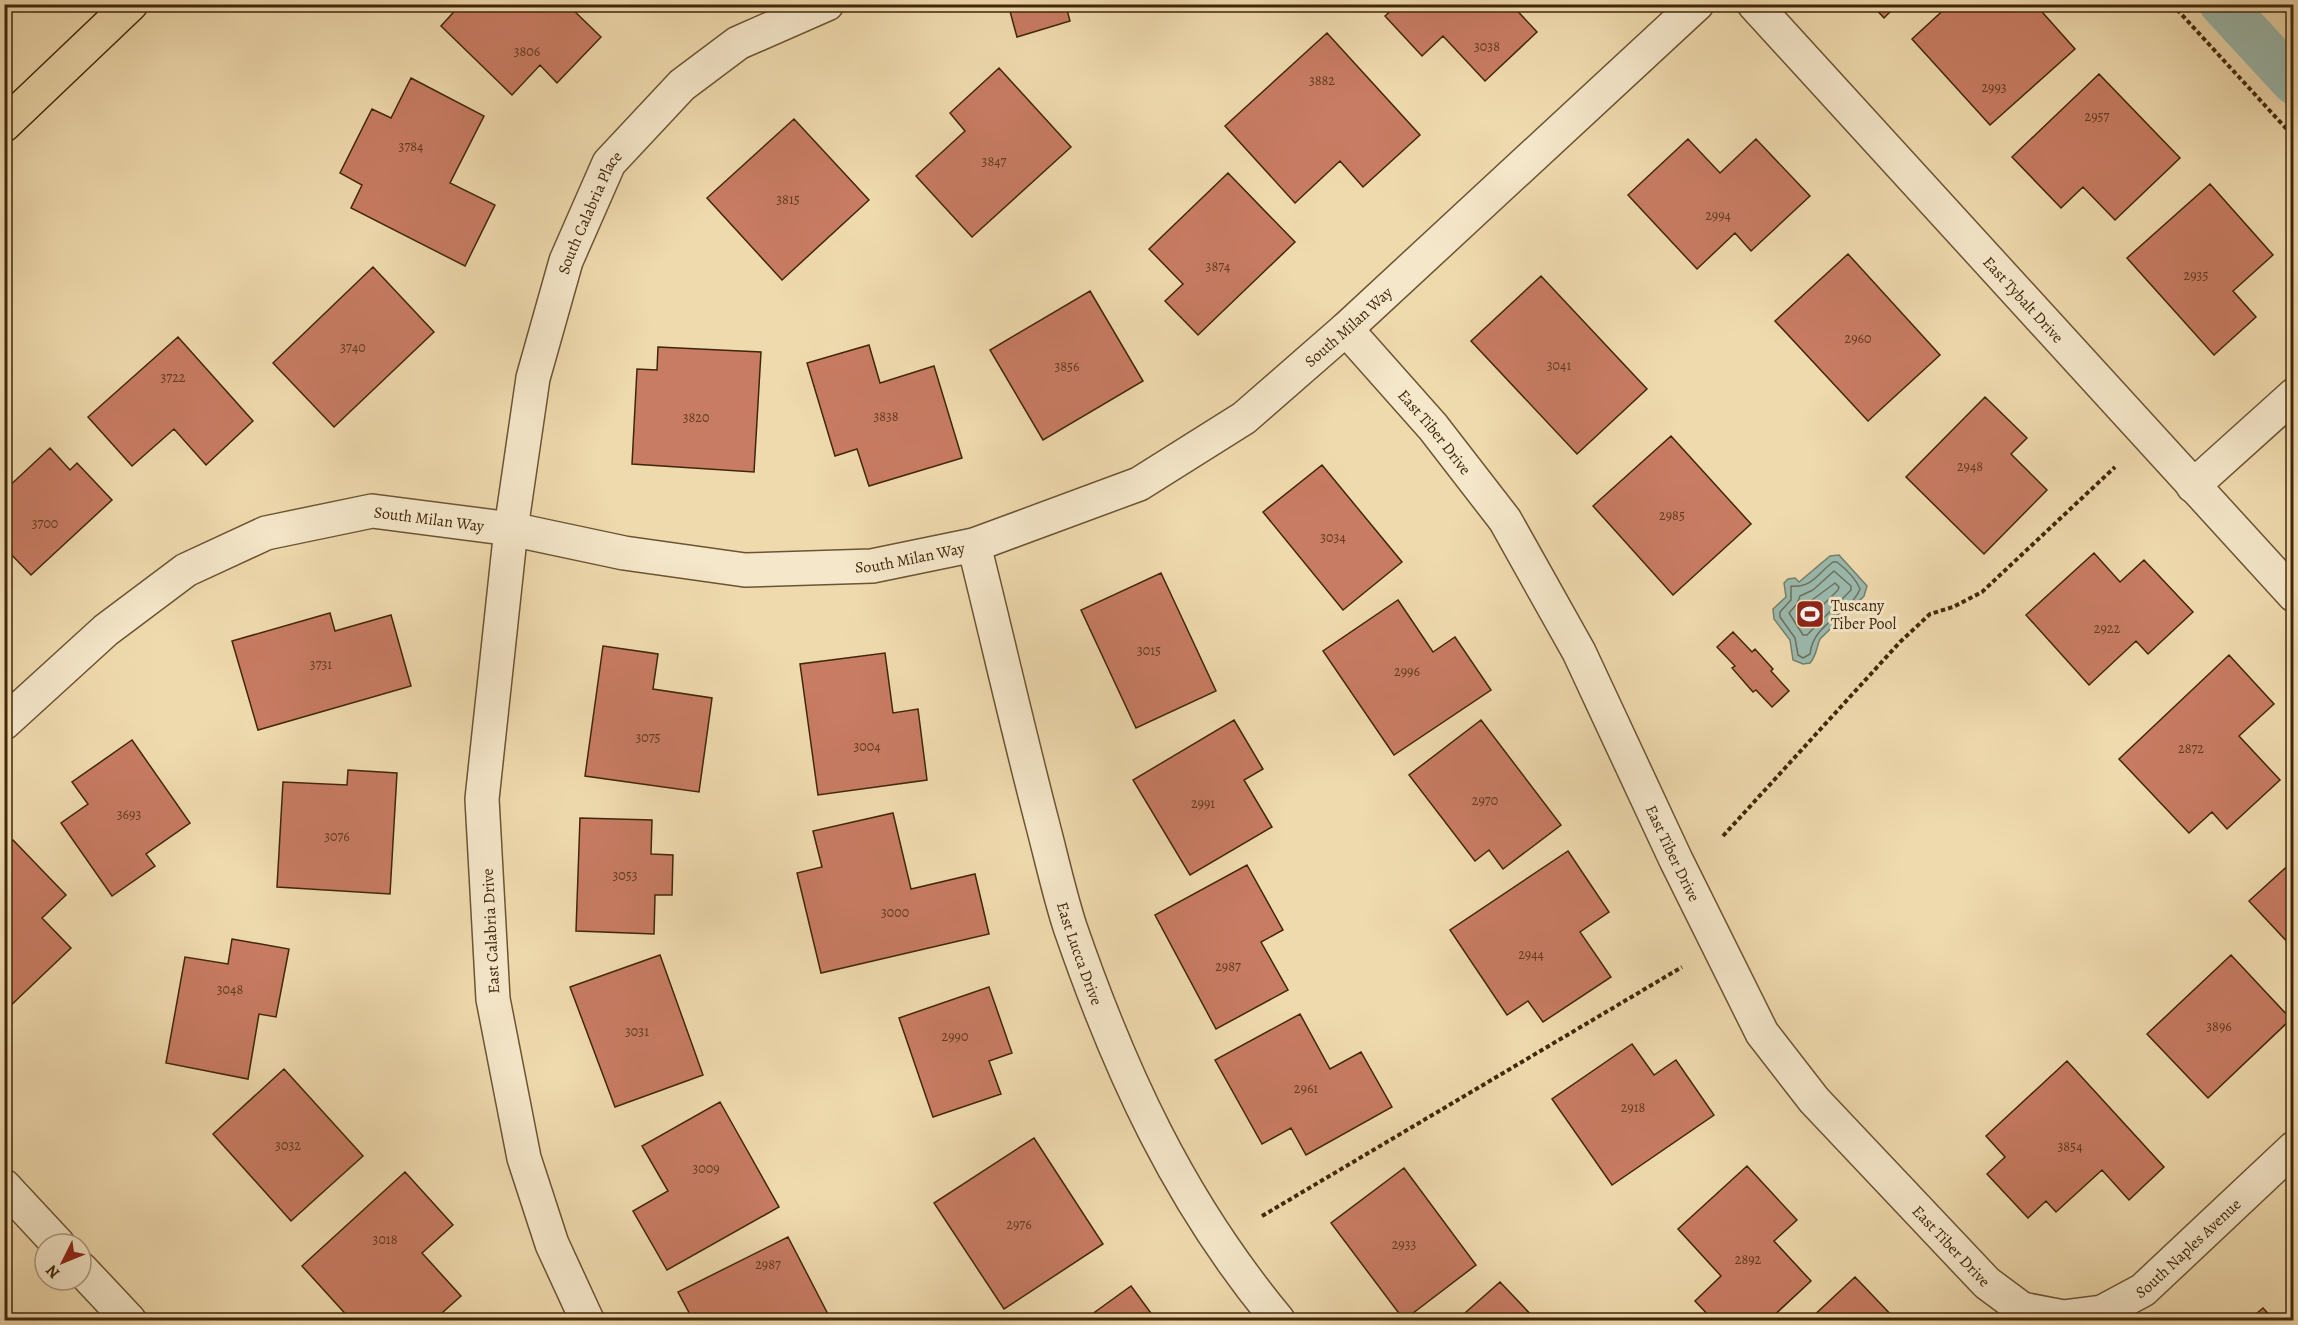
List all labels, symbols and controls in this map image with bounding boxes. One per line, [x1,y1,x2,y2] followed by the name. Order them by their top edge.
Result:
[1474,37,1500,56] house number: 3038
[514,42,540,61] house number: 3806
[1309,71,1335,90] house number: 3882
[1981,78,2007,97] house number: 2993
[2085,107,2110,126] house number: 2957
[399,137,423,156] house number: 3784
[553,146,627,277] street label: South Calabria Place
[982,152,1007,171] house number: 3847
[776,190,800,209] house number: 3815
[1705,206,1731,225] house number: 2994
[1978,252,2068,348] street label: East Tybalt Drive
[1206,257,1230,276] house number: 3874
[2184,266,2208,285] house number: 2935
[1300,281,1398,372] street label: South Milan Way
[1845,329,1871,348] house number: 2960
[340,338,366,357] house number: 3740
[1547,356,1571,375] house number: 3041
[1054,357,1080,376] house number: 3856
[160,368,186,387] house number: 3722
[1393,385,1476,480] street label: East Tiber Drive
[873,407,899,426] house number: 3838
[683,408,709,427] house number: 3820
[1957,457,1983,476] house number: 2948
[373,501,486,538] street label: South Milan Way
[1659,506,1685,525] house number: 2985
[32,514,58,533] house number: 3700
[1320,528,1346,547] house number: 3034
[855,537,967,579] street label: South Milan Way
[1831,595,1896,635] place label: Tuscany Tiber Pool
[1794,598,1826,630] sports icon: Tuscany Tiber Pool
[2094,619,2121,638] house number: 2922
[1137,641,1161,660] house number: 3015
[310,655,332,674] house number: 3731
[1394,662,1420,681] house number: 2996
[635,728,661,747] house number: 3075
[853,737,881,756] house number: 3004
[2178,739,2204,758] house number: 2872
[1472,791,1498,810] house number: 2970
[1191,794,1215,813] house number: 2991
[1640,801,1705,906] street label: East Tiber Drive
[117,805,141,824] house number: 3693
[324,827,350,846] house number: 3076
[612,866,638,885] house number: 3053
[477,868,505,994] street label: East Calabria Drive
[1051,899,1108,1009] street label: East Lucca Drive
[881,903,909,922] house number: 3000
[1518,945,1544,964] house number: 2944
[1215,957,1241,976] house number: 2987
[217,980,243,999] house number: 3048
[2206,1017,2232,1036] house number: 3896
[625,1022,649,1041] house number: 3031
[942,1027,968,1046] house number: 2990
[1294,1079,1318,1098] house number: 2961
[1621,1098,1646,1117] house number: 2918
[275,1136,301,1155] house number: 3032
[2058,1137,2082,1156] house number: 3854
[692,1159,720,1178] house number: 3009
[2132,1194,2246,1304] street label: South Naples Avenue
[1907,1201,1995,1292] street label: East Tiber Drive
[1006,1215,1032,1234] house number: 2976
[373,1230,398,1249] house number: 3018
[33,1232,93,1292] north arrow
[1392,1235,1417,1254] house number: 2933
[1735,1250,1762,1269] house number: 2892
[755,1255,781,1274] house number: 2987
[41,1260,65,1283] text: N

